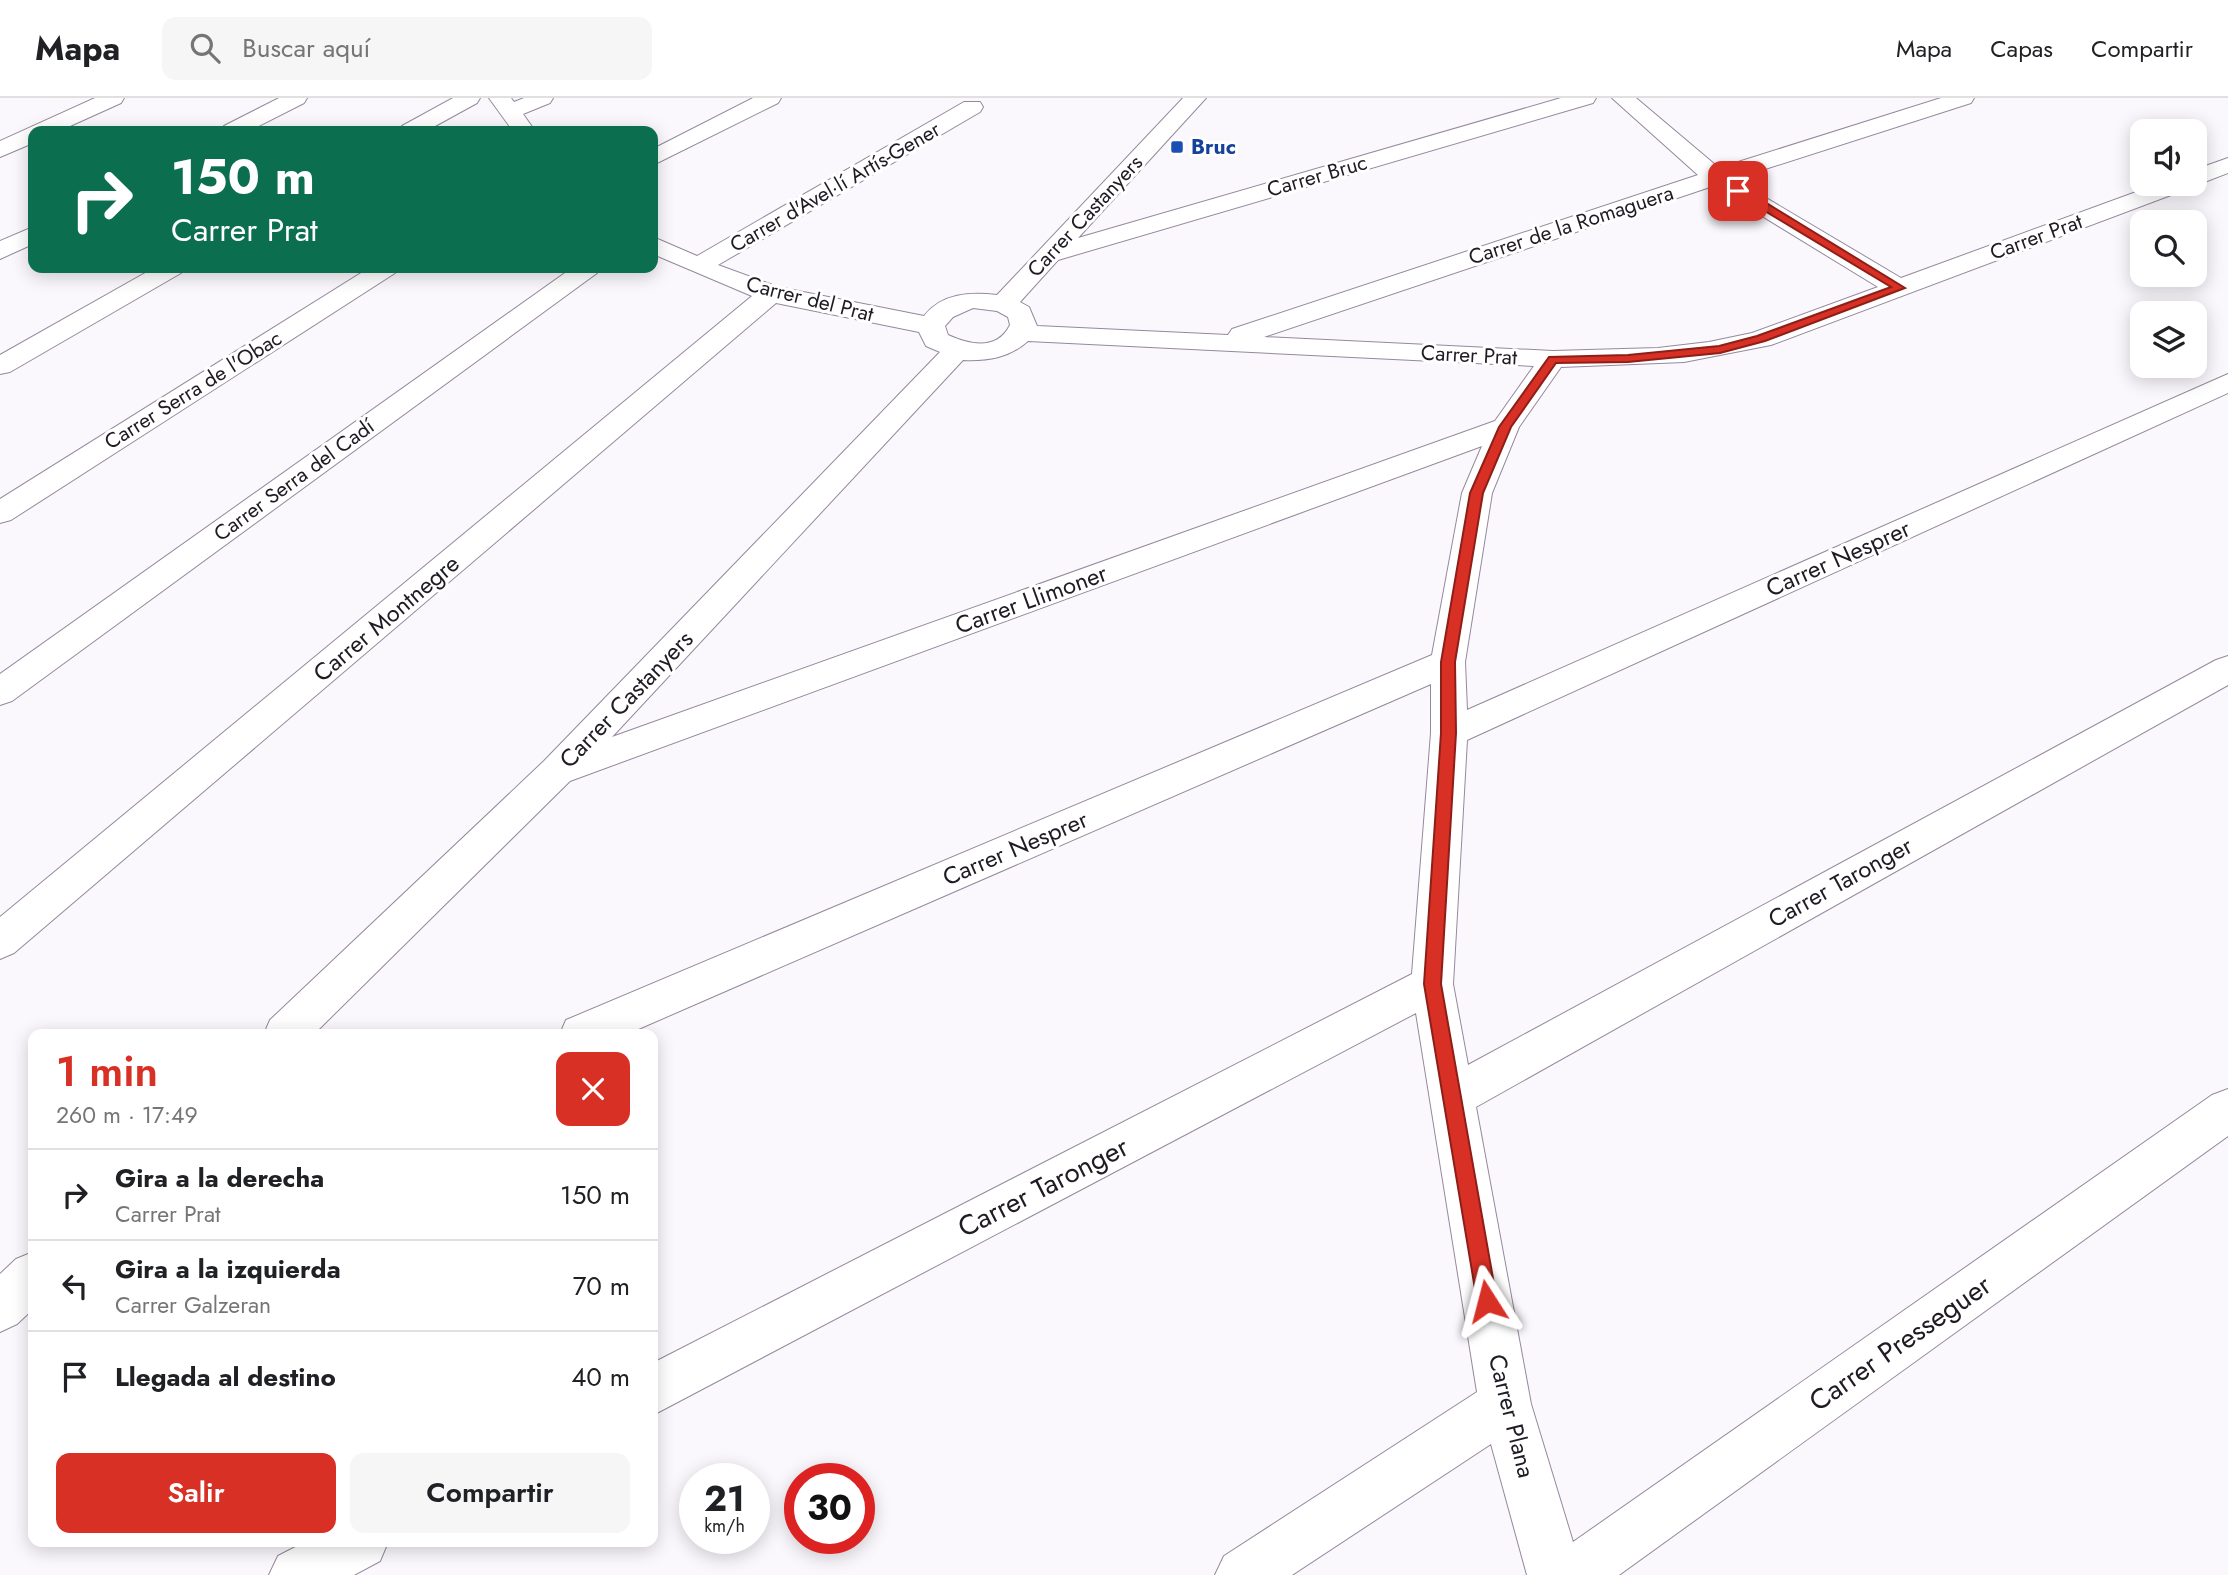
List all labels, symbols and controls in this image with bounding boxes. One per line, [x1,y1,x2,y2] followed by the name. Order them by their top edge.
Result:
[162,17,652,80] search box
[35,25,120,72] text: Mapa
[186,29,224,67] icon: search
[242,29,370,67] text: Buscar aquí
[1896,31,1952,66] text: Mapa
[1990,31,2053,66] text: Capas
[2091,31,2193,66] text: Compartir
[724,114,946,260] street label: Carrer d'Avel·lí Artís-Gener
[2130,119,2207,378] map controls
[2130,119,2207,196] button: sound
[1191,132,1236,162] place label: Bruc
[1169,139,1185,155] marker: Bruc
[171,142,315,212] text: 150 m
[1263,147,1371,205] street label: Carrer Bruc
[1020,148,1150,284] street label: Carrer Castanyers
[56,154,147,245] icon: right
[1708,161,1768,221] pin
[1719,172,1757,210] icon: arrive
[1465,178,1677,272] street label: Carrer de la Romaguera
[1986,206,2086,268] street label: Carrer Prat
[171,207,318,253] text: Carrer Prat
[2130,210,2207,287] button: search
[743,269,877,329] street label: Carrer del Prat
[2130,301,2207,378] button: layers
[99,323,287,457] street label: Carrer Serra de l'Obac
[1420,337,1518,373] street label: Carrer Prat
[208,411,382,549] street label: Carrer Serra del Cadí
[1760,510,1916,605] street label: Carrer Nesprer
[305,546,467,690] street label: Carrer Montnegre
[950,555,1113,643] street label: Carrer Llimoner
[551,622,701,776] street label: Carrer Castanyers
[937,801,1094,894] street label: Carrer Nesprer
[1762,828,1919,936] street label: Carrer Taronger
[56,1041,158,1102] text: 1 min
[556,1052,630,1126] button: close
[56,1098,198,1132] text: 260 m · 17:49
[951,1126,1136,1248] street label: Carrer Taronger
[115,1159,324,1197] text: Gira a la derecha
[56,1176,94,1214] icon: right
[560,1176,630,1214] text: 150 m
[115,1197,221,1231] text: Carrer Prat
[115,1250,341,1288] text: Gira a la izquierda
[1450,1264,1524,1338] position arrow
[1801,1265,2000,1421] street label: Carrer Presseguer
[56,1267,94,1305] icon: left
[573,1267,630,1305] text: 70 m
[115,1288,271,1322] text: Carrer Galzeran
[1480,1351,1544,1481] street label: Carrer Plana
[56,1358,94,1396] icon: arrive
[115,1358,336,1396] text: Llegada al destino
[571,1358,630,1396] text: 40 m
[56,1453,336,1533] button: Salir
[350,1453,630,1533] button: Compartir
[784,1463,875,1554] speed limit sign: 30
[704,1474,745,1524] text: 21
[704,1513,745,1539] text: km/h

